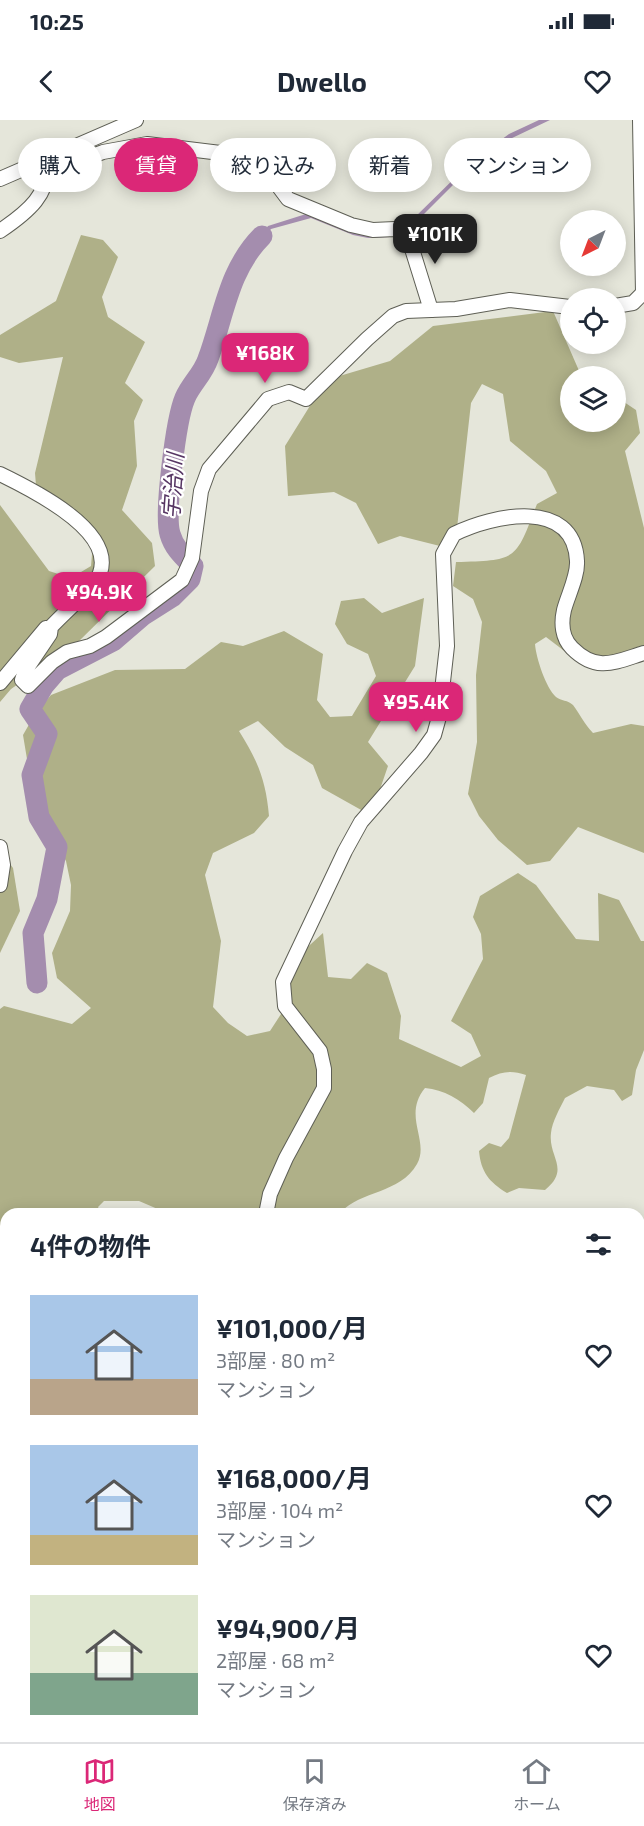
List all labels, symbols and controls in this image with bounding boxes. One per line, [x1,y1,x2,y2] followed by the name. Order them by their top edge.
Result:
[30,8,84,34] text: 10:25
[30,65,63,98] icon: back
[277,65,367,97] text: Dwello
[581,65,614,98] icon: heart
[18,138,102,192] chip: 購入
[114,138,198,192] chip: 賃貸
[210,138,336,192] chip: 絞り込み
[348,138,432,192] chip: 新着
[444,138,591,192] chip: マンション
[560,210,626,276] north arrow
[560,210,626,432] map controls
[393,214,477,265] pin: ¥101K
[407,221,463,245] text: ¥101K
[560,288,626,354] button: locate
[223,333,307,384] pin: ¥168K
[236,340,294,364] text: ¥168K
[560,366,626,432] button: layers
[157,450,187,520] water label: 宇治川
[50,572,148,623] pin: ¥94.9K
[65,579,133,603] text: ¥94.9K
[367,682,465,733] pin: ¥95.4K
[383,689,449,713] text: ¥95.4K
[582,1228,615,1261] icon: filters
[30,1230,151,1261] text: 4件の物件
[216,1312,368,1343] text: ¥101,000/月
[78,1319,150,1391] icon: home
[582,1339,615,1372] icon: heart
[216,1348,335,1372] text: 3部屋 · 80 m²
[216,1377,316,1401] text: マンション
[216,1462,372,1493] text: ¥168,000/月
[78,1469,150,1541] icon: home
[582,1489,615,1522] icon: heart
[216,1498,343,1522] text: 3部屋 · 104 m²
[216,1527,316,1551] text: マンション
[216,1612,360,1643] text: ¥94,900/月
[78,1619,150,1691] icon: home
[582,1639,615,1672] icon: heart
[216,1648,335,1672] text: 2部屋 · 68 m²
[216,1677,316,1701] text: マンション
[83,1755,116,1815] tab: 地図
[283,1755,347,1815] tab: 保存済み
[513,1755,561,1815] tab: ホーム

